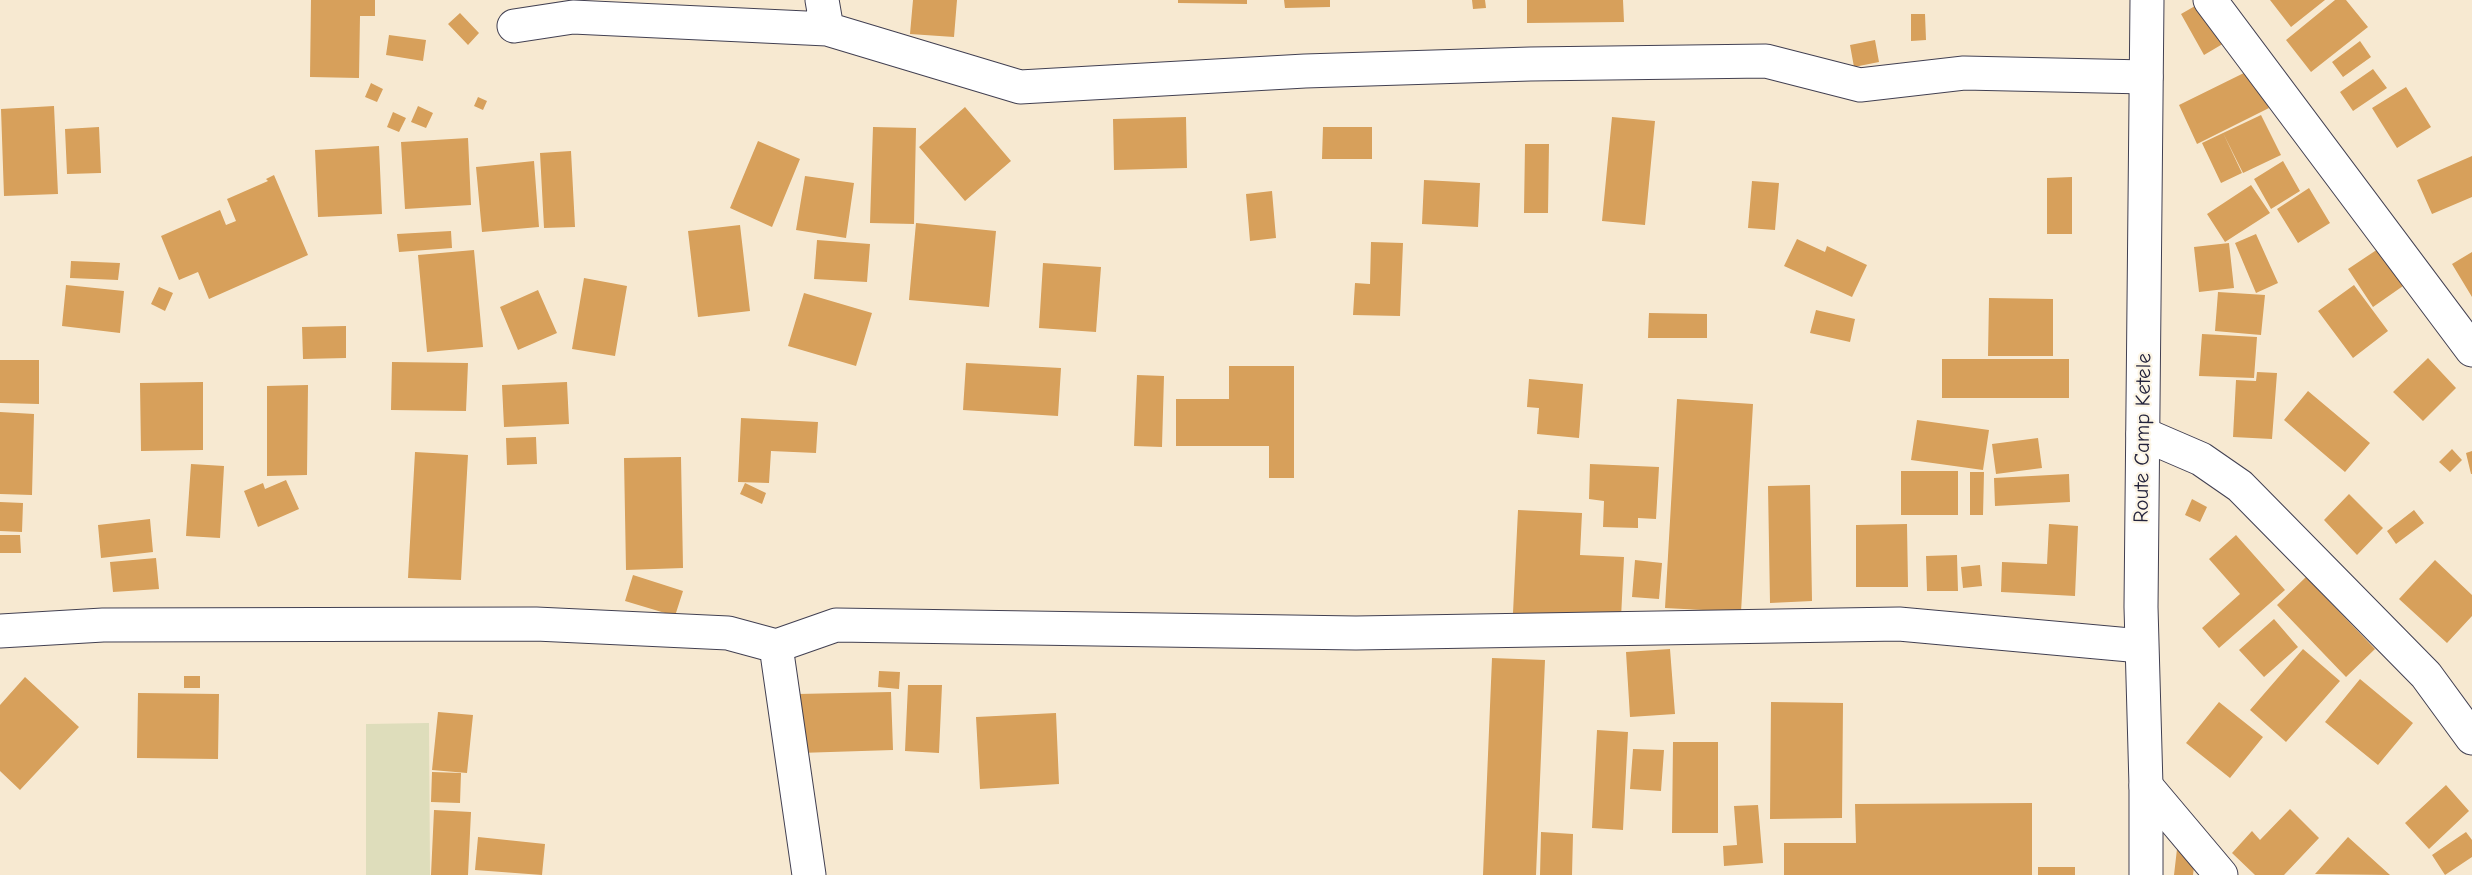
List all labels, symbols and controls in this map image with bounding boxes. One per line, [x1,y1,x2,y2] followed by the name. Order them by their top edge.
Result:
[2129,353,2157,523] street label: Route Camp Ketele

